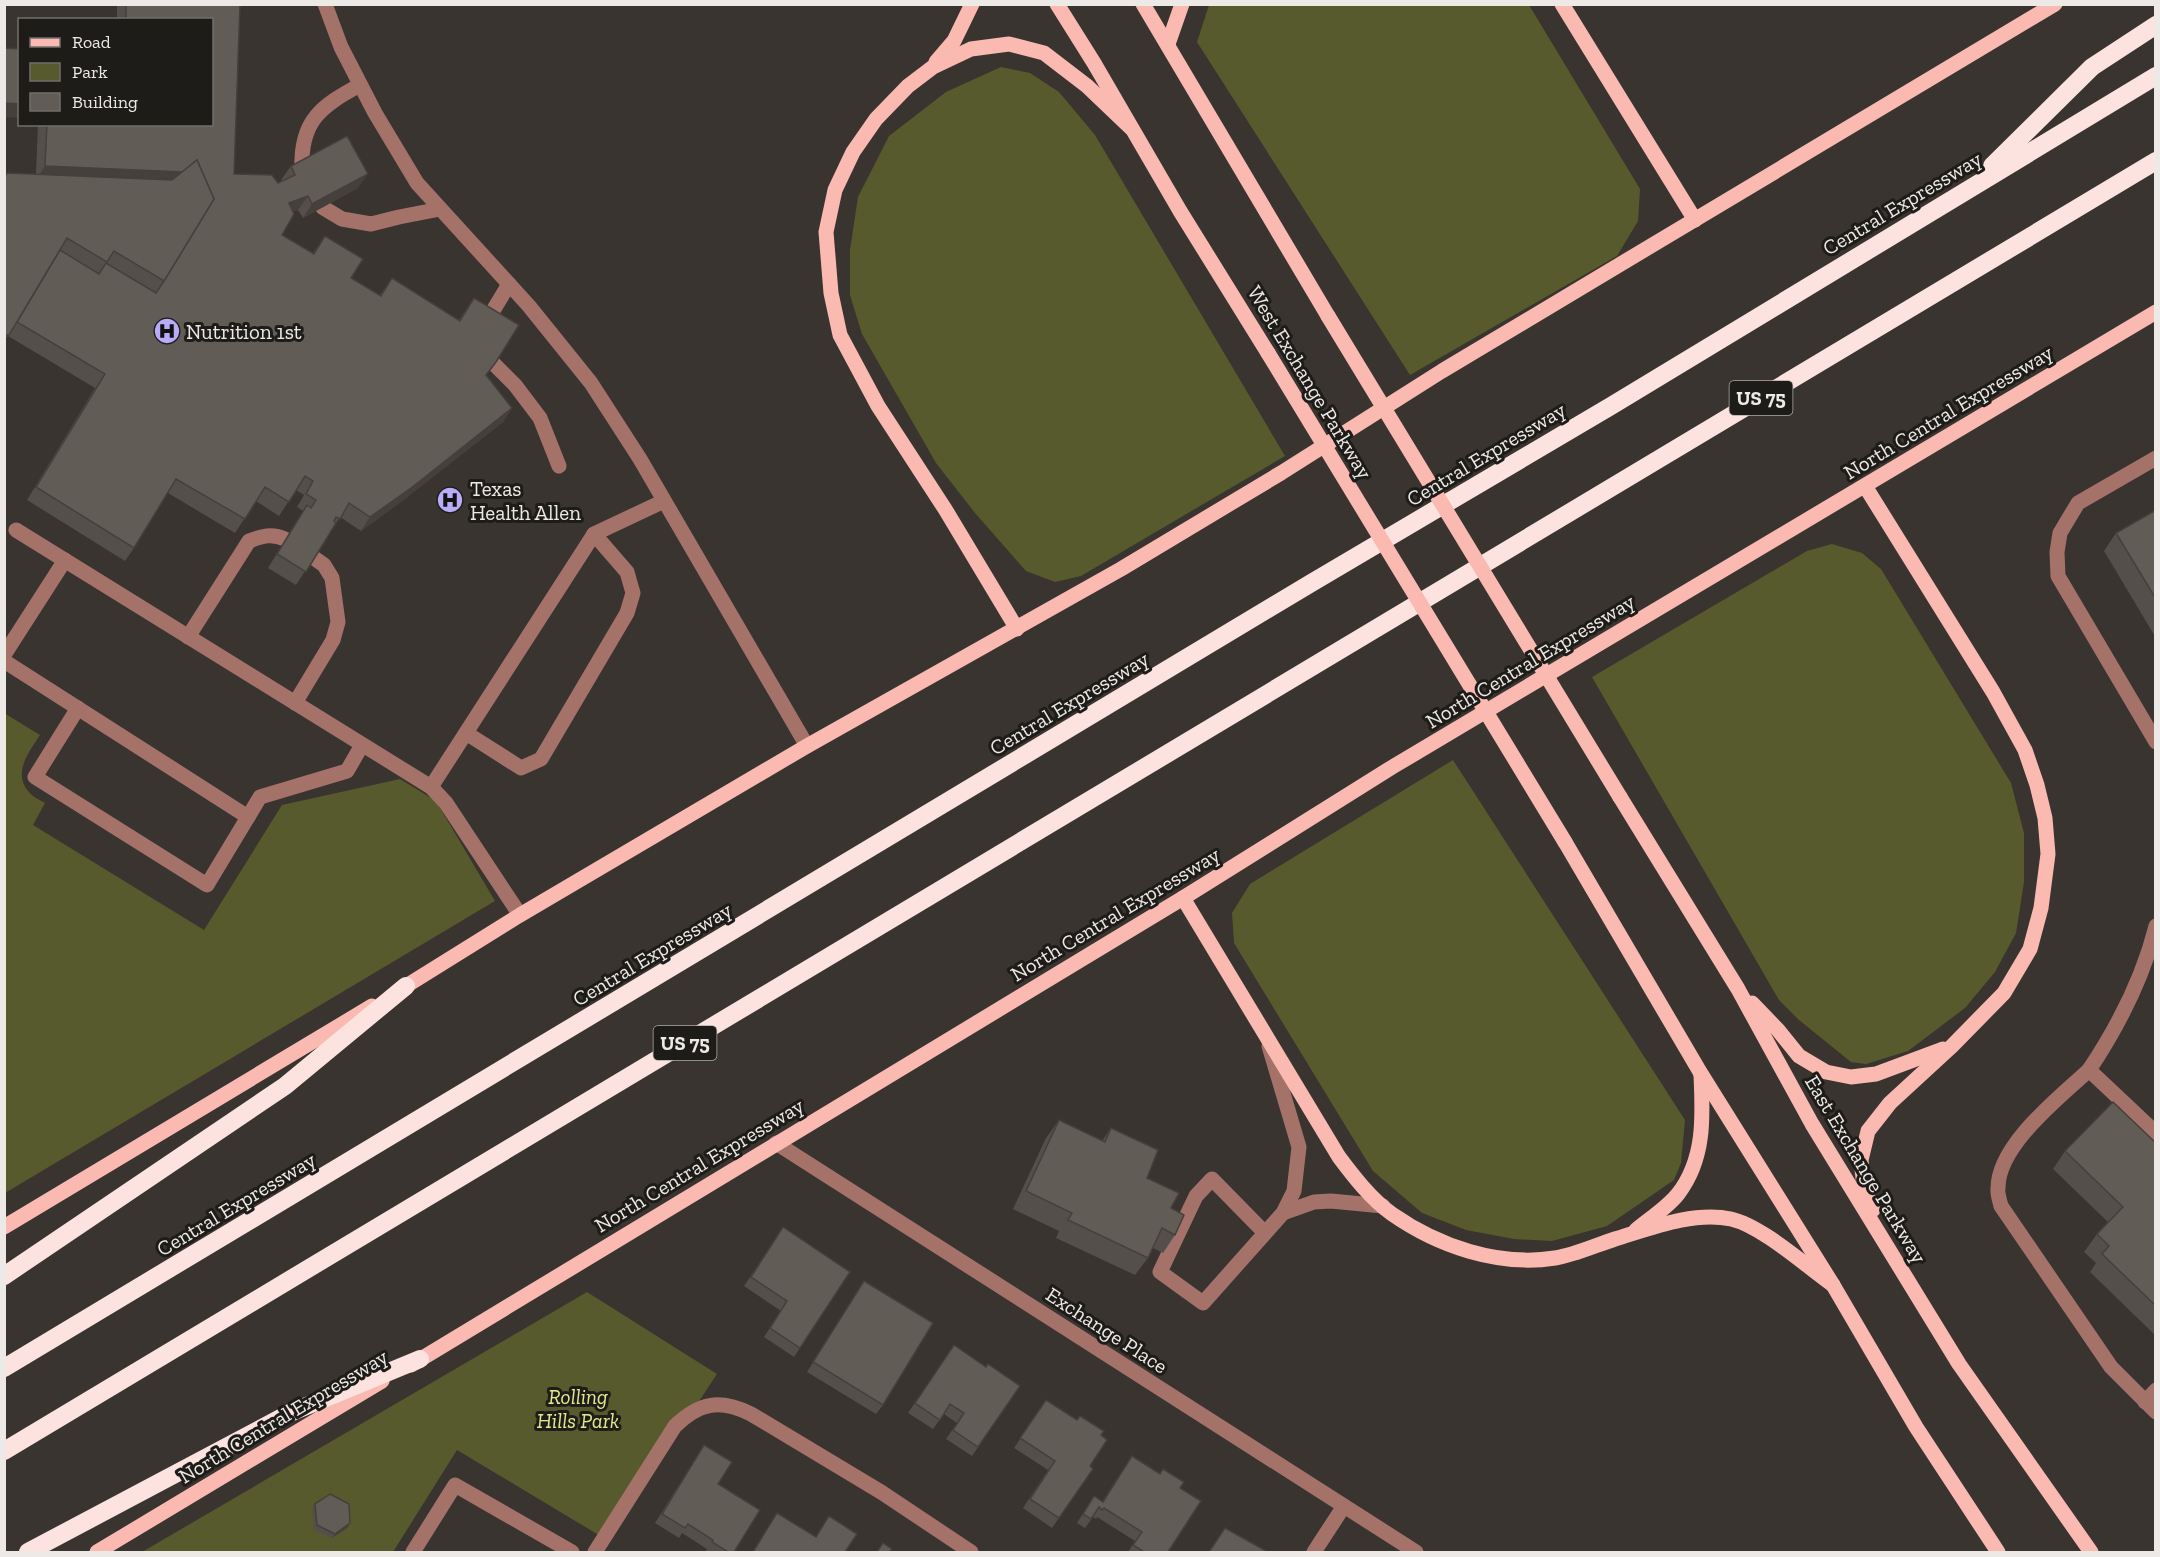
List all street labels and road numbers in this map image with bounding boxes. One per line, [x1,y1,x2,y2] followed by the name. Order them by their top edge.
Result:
[1818,146,1986,260] street label: Central Expressway
[1242,281,1378,483] street label: West Exchange Parkway
[1839,339,2057,484] street label: North Central Expressway
[1730,381,1792,415] road number: US 75
[1402,397,1570,511] street label: Central Expressway
[1421,588,1639,733] street label: North Central Expressway
[985,646,1153,760] street label: Central Expressway
[1006,841,1224,986] street label: North Central Expressway
[568,897,736,1011] street label: Central Expressway
[654,1026,716,1060] road number: US 75
[1800,1070,1932,1268] street label: East Exchange Parkway
[590,1092,808,1237] street label: North Central Expressway
[152,1147,320,1261] street label: Central Expressway
[1042,1281,1173,1379] street label: Exchange Place
[174,1343,392,1488] street label: North Central Expressway

